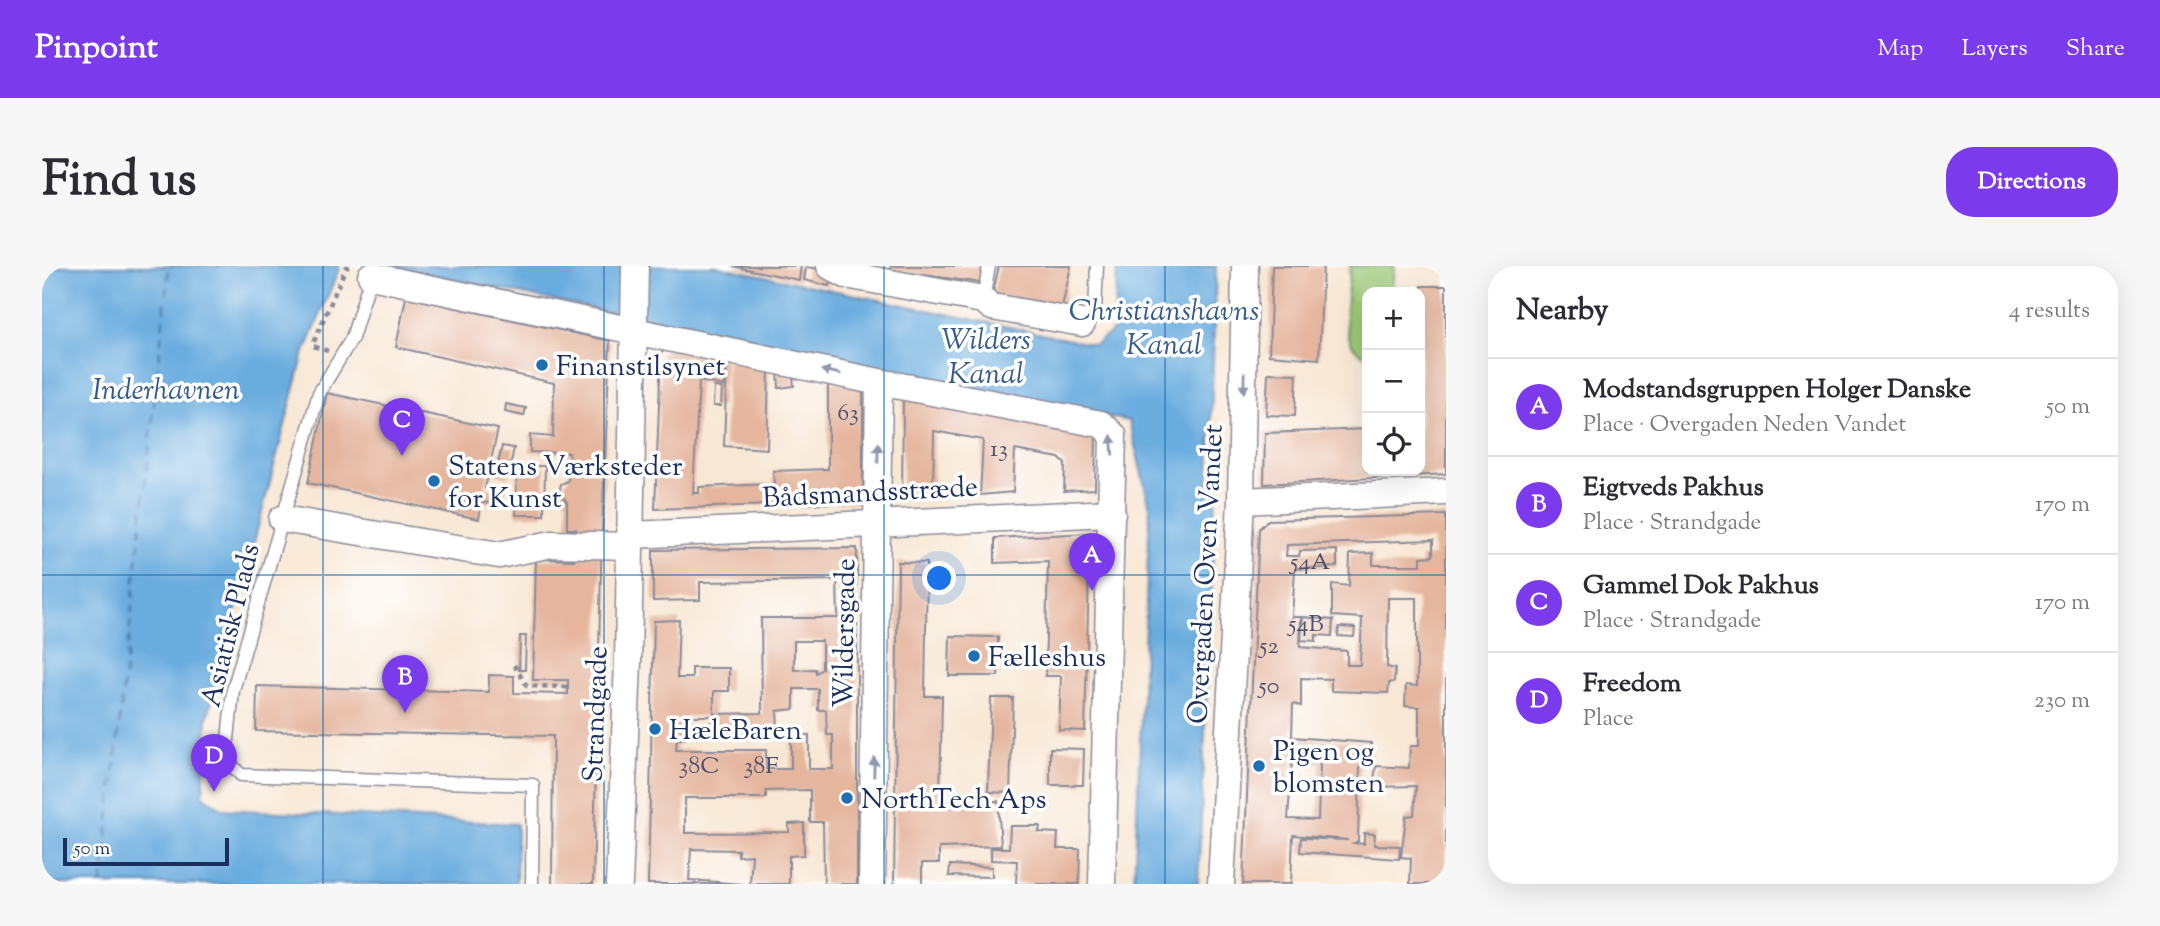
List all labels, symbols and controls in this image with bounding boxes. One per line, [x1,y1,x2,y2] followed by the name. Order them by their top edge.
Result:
[35,25,158,73] text: Pinpoint
[1877,32,1923,66] text: Map
[1961,32,2028,66] text: Layers
[2066,32,2125,66] text: Share
[42,147,196,217] text: Find us
[1946,147,2118,217] button: Directions
[1362,287,1425,476] map controls
[1362,287,1425,350] button: +
[1516,290,1608,333] text: Nearby
[1069,291,1259,368] water label: Christianshavns Kanal
[2009,295,2090,328] text: 4 results
[941,320,1031,397] water label: Wilders Kanal
[556,348,726,388] place label: Finanstilsynet
[1362,350,1425,413] button: −
[534,357,550,373] marker: Finanstilsynet
[820,366,842,377] one-way arrow
[92,370,240,413] water label: Inderhavnen
[1238,372,1250,394] one-way arrow
[1583,372,1971,409] text: Modstandsgruppen Holger Danske
[1530,391,1548,424] text: A
[2046,391,2090,424] text: 50 m
[837,397,859,431] house number: 63
[379,398,425,456] pin: C
[1583,409,1906,442] text: Place · Overgaden Neden Vandet
[1362,413,1425,476] button: locate
[1179,423,1235,725] street label: Overgaden Oven Vandet
[990,433,1008,467] house number: 13
[1106,434,1117,456] one-way arrow
[872,442,883,464] one-way arrow
[448,448,683,520] place label: Statens Værksteder for Kunst
[761,468,979,520] street label: Bådsmandsstræde
[1583,470,1764,507] text: Eigtveds Pakhus
[426,473,442,489] marker: Statens Værksteder for Kunst
[1532,489,1546,522] text: B
[2035,489,2090,522] text: 170 m
[1583,507,1761,540] text: Place · Strandgade
[1069,533,1115,591] pin: A
[192,540,272,712] street label: Asiatisk Plads
[1288,546,1330,580] house number: 54A
[825,558,867,708] street label: Wildersgade
[922,561,956,595] your location
[1583,568,1819,605] text: Gammel Dok Pakhus
[1530,587,1548,620] text: C
[2035,587,2090,620] text: 170 m
[1583,605,1761,638] text: Place · Strandgade
[1286,608,1324,642] house number: 54B
[1257,630,1279,664] house number: 52
[988,639,1106,679] place label: Fælleshus
[575,645,619,783] street label: Strandgade
[966,648,982,664] marker: Fælleshus
[382,655,428,713] pin: B
[1583,666,1681,703] text: Freedom
[1257,670,1279,704] house number: 50
[1530,685,1548,718] text: D
[2034,685,2090,718] text: 230 m
[1583,703,1634,736] text: Place
[669,712,802,752] place label: HæleBaren
[647,721,663,737] marker: HæleBaren
[1273,733,1384,805] place label: Pigen og blomsten
[191,734,237,792] pin: D
[678,750,720,784] house number: 38C
[744,750,779,784] house number: 38F
[868,756,879,778] one-way arrow
[1251,758,1267,774] marker: Pigen og blomsten
[861,781,1047,821] place label: NorthTech Aps
[839,790,855,806] marker: NorthTech Aps
[63,835,229,867] scale bar
[74,836,110,863] text: 50 m

